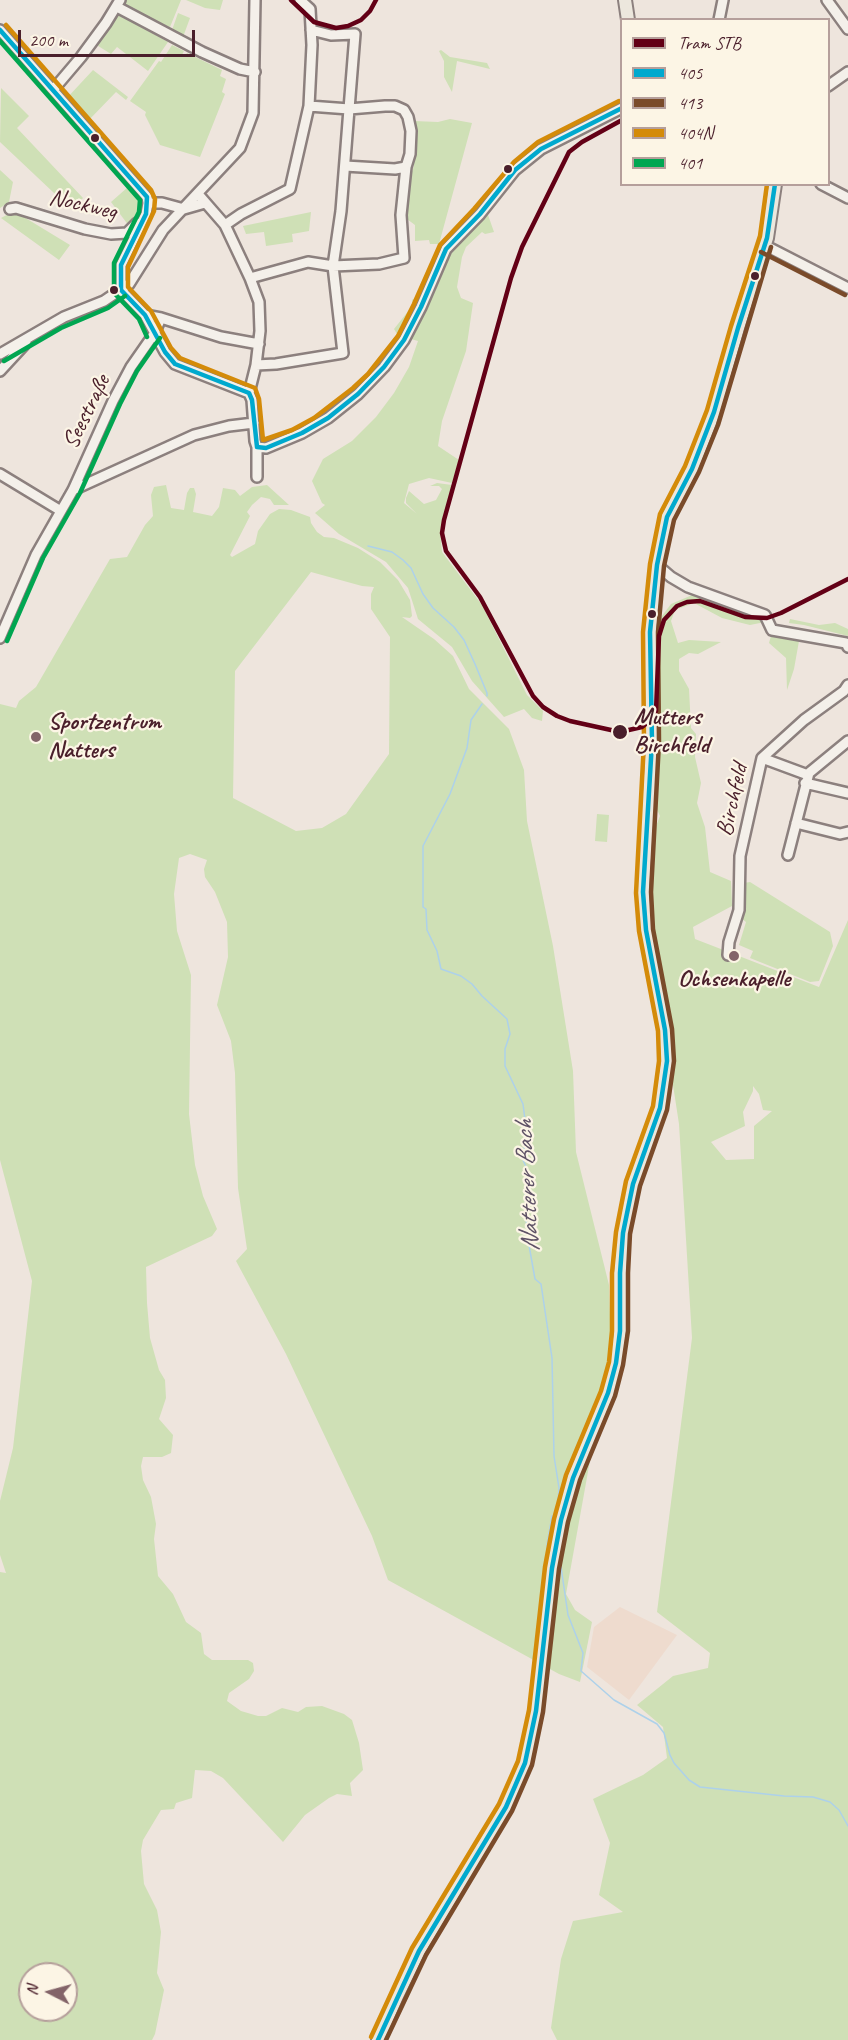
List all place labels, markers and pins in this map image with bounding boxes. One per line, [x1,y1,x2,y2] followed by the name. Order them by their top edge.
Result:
[89,132,101,144] unlabelled marker
[502,163,514,175] unlabelled marker
[749,270,761,282] unlabelled marker
[108,284,120,296] unlabelled marker
[646,608,658,620] unlabelled marker
[634,704,709,760] place label: Mutters Birchfeld
[48,709,161,765] place label: Sportzentrum Natters
[611,723,629,741] marker: Mutters Birchfeld
[29,730,43,744] marker: Sportzentrum Natters
[727,949,741,963] marker: Ochsenkapelle
[678,966,790,994] place label: Ochsenkapelle

